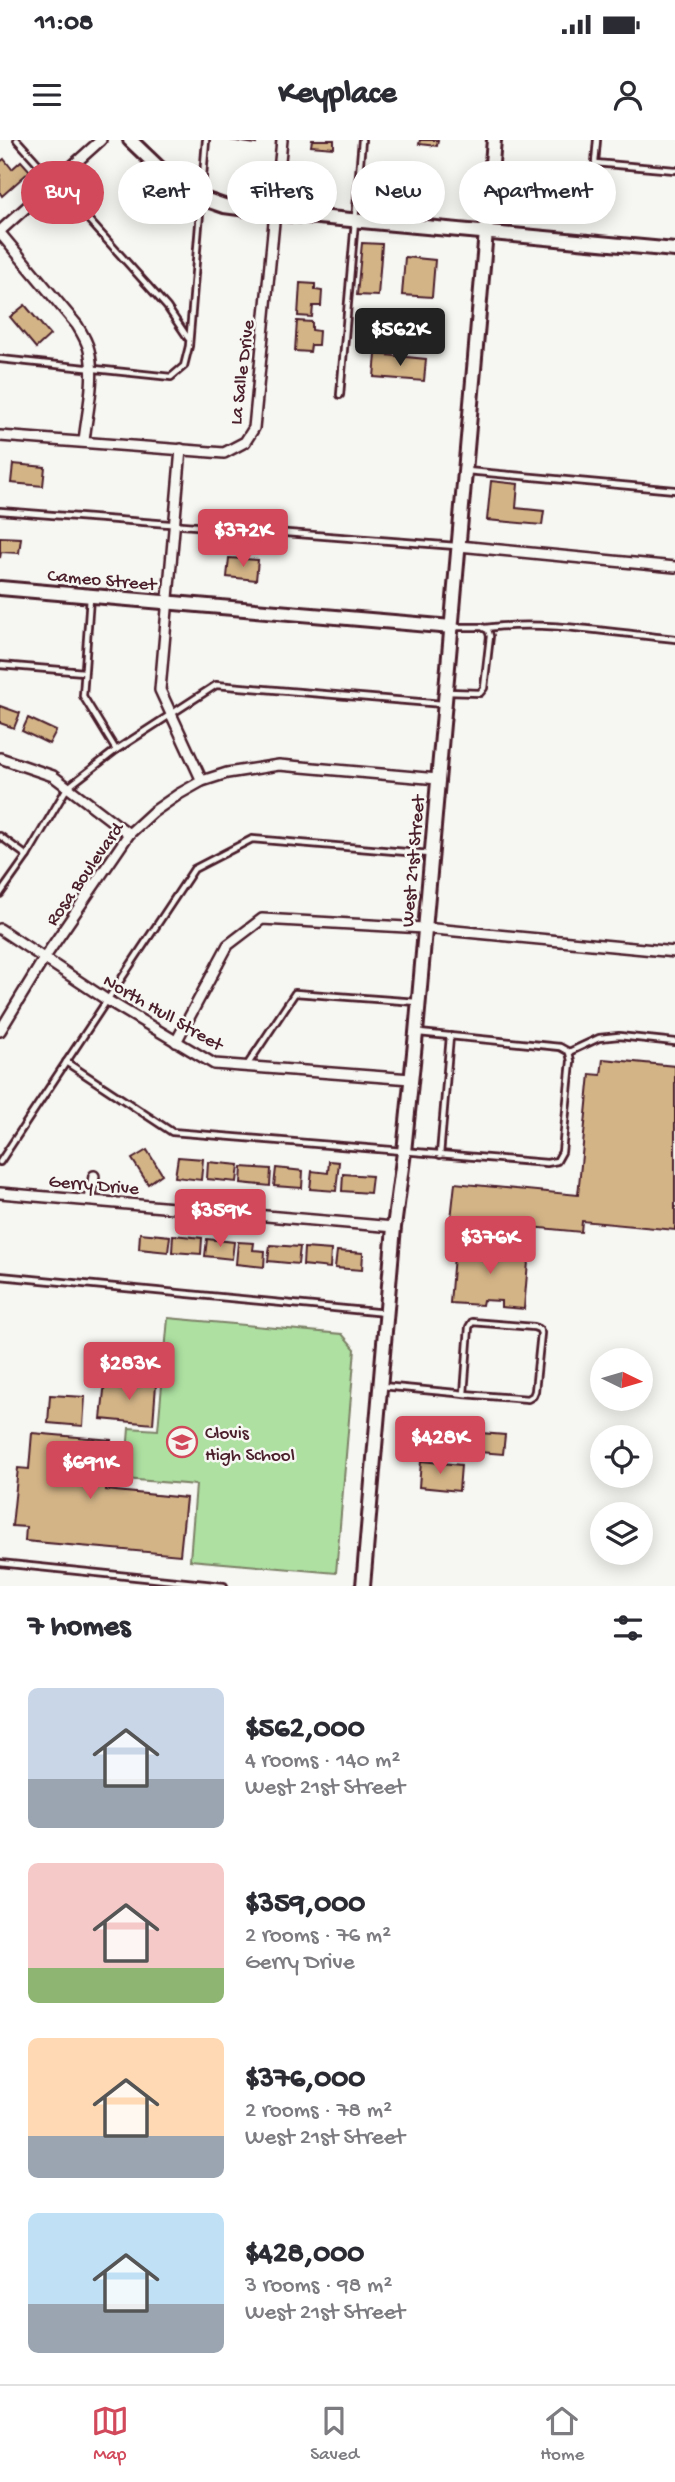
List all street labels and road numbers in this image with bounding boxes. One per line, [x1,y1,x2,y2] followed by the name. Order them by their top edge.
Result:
[226,319,261,426] street label: La Salle Drive
[46,565,159,598] street label: Cameo Street
[397,792,432,928] street label: West 21st Street
[42,817,131,931] street label: Rosa Boulevard
[98,970,228,1059] street label: North Hull Street
[48,1171,140,1202] street label: Gerry Drive

